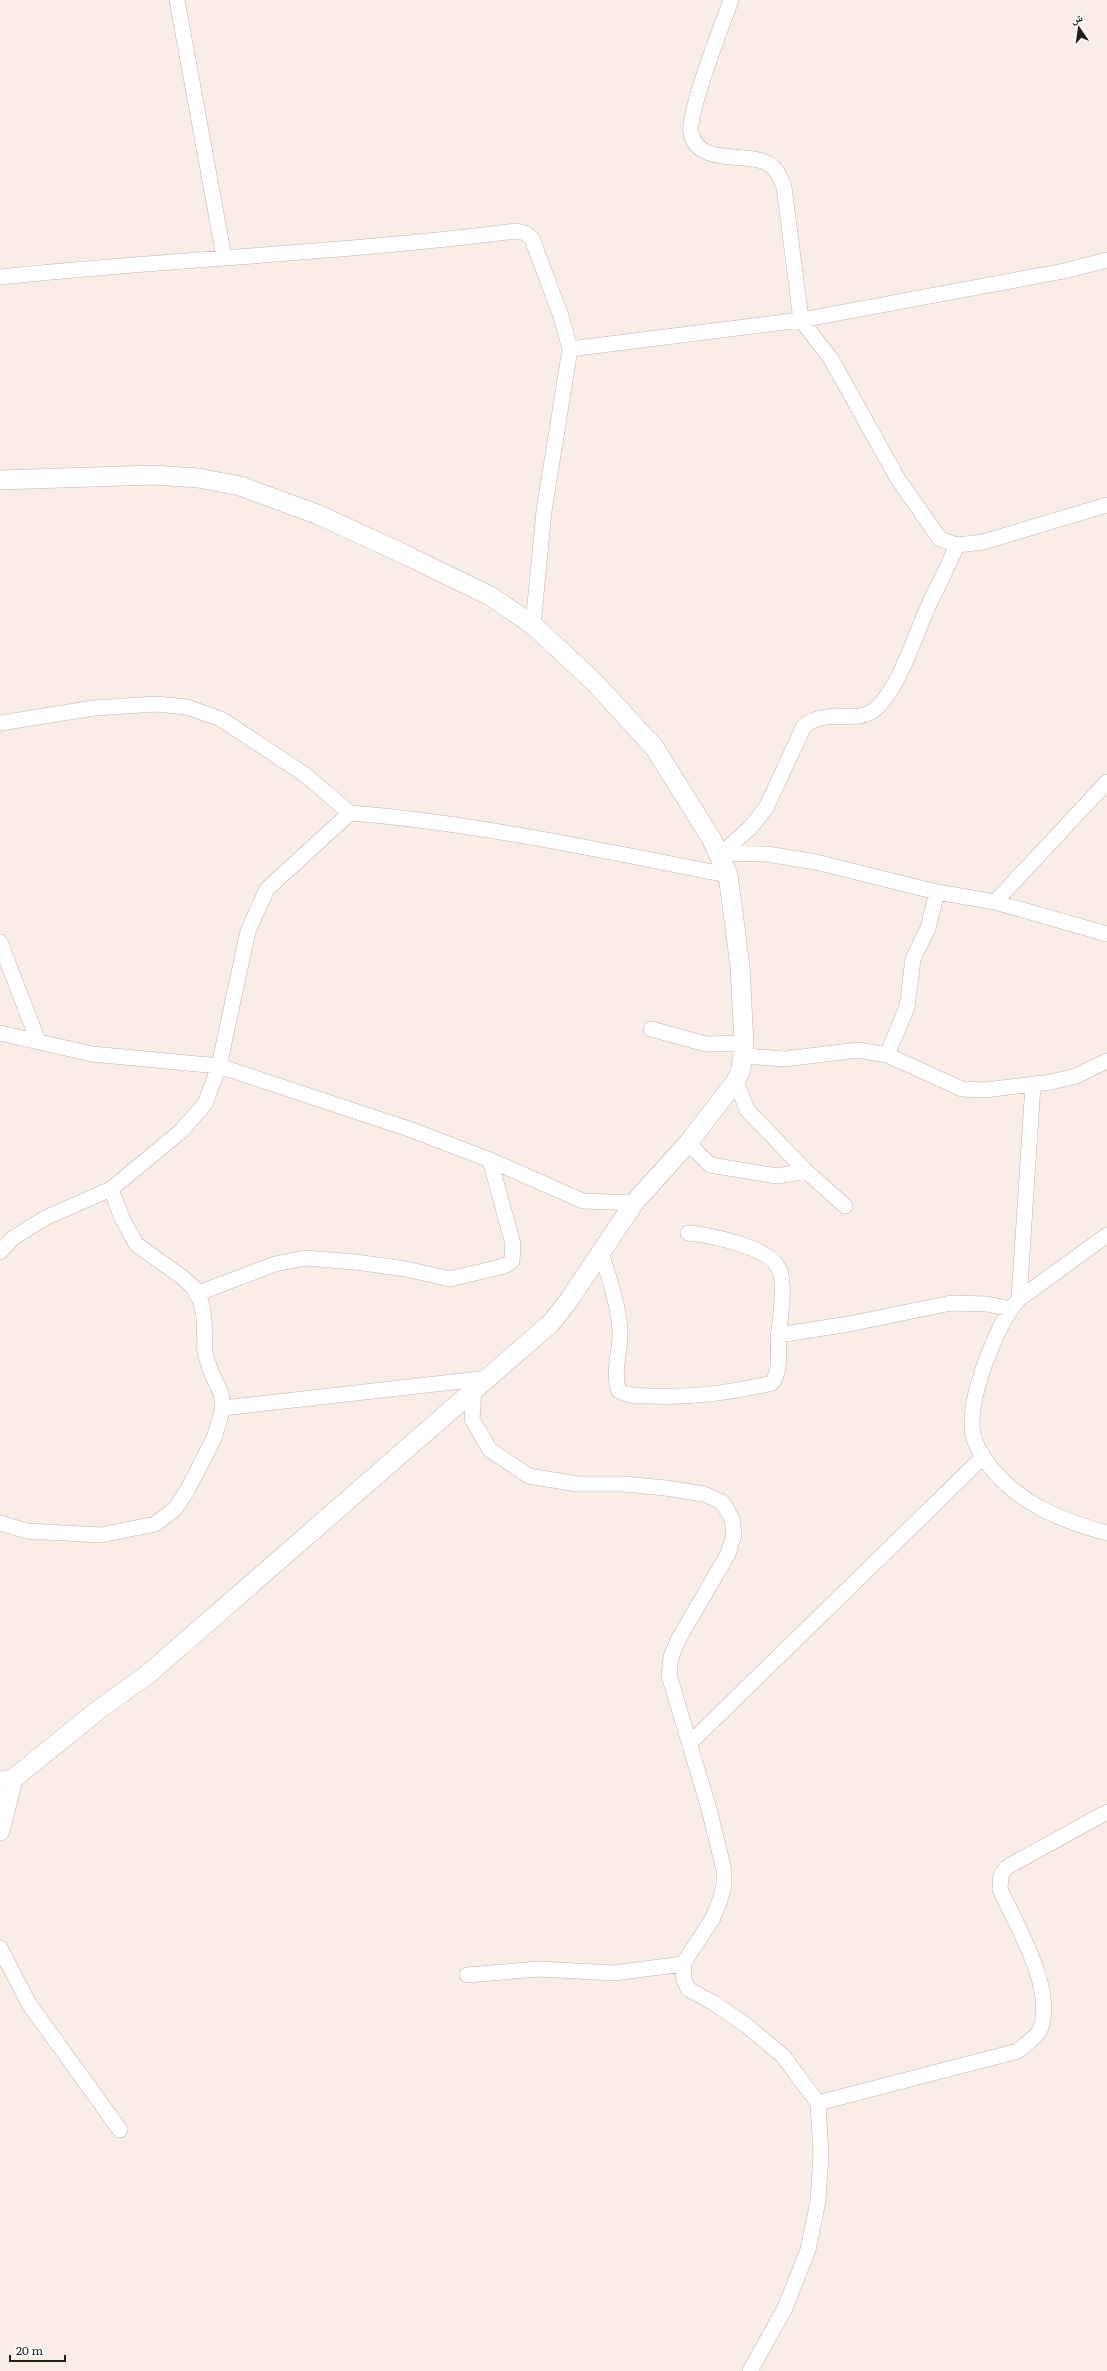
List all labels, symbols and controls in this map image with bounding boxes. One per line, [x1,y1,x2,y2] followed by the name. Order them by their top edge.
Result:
[1059,8,1099,48] north arrow
[1069,8,1085,27] text: ش
[10,2337,65,2363] scale bar
[16,2341,43,2359] text: 20 m

